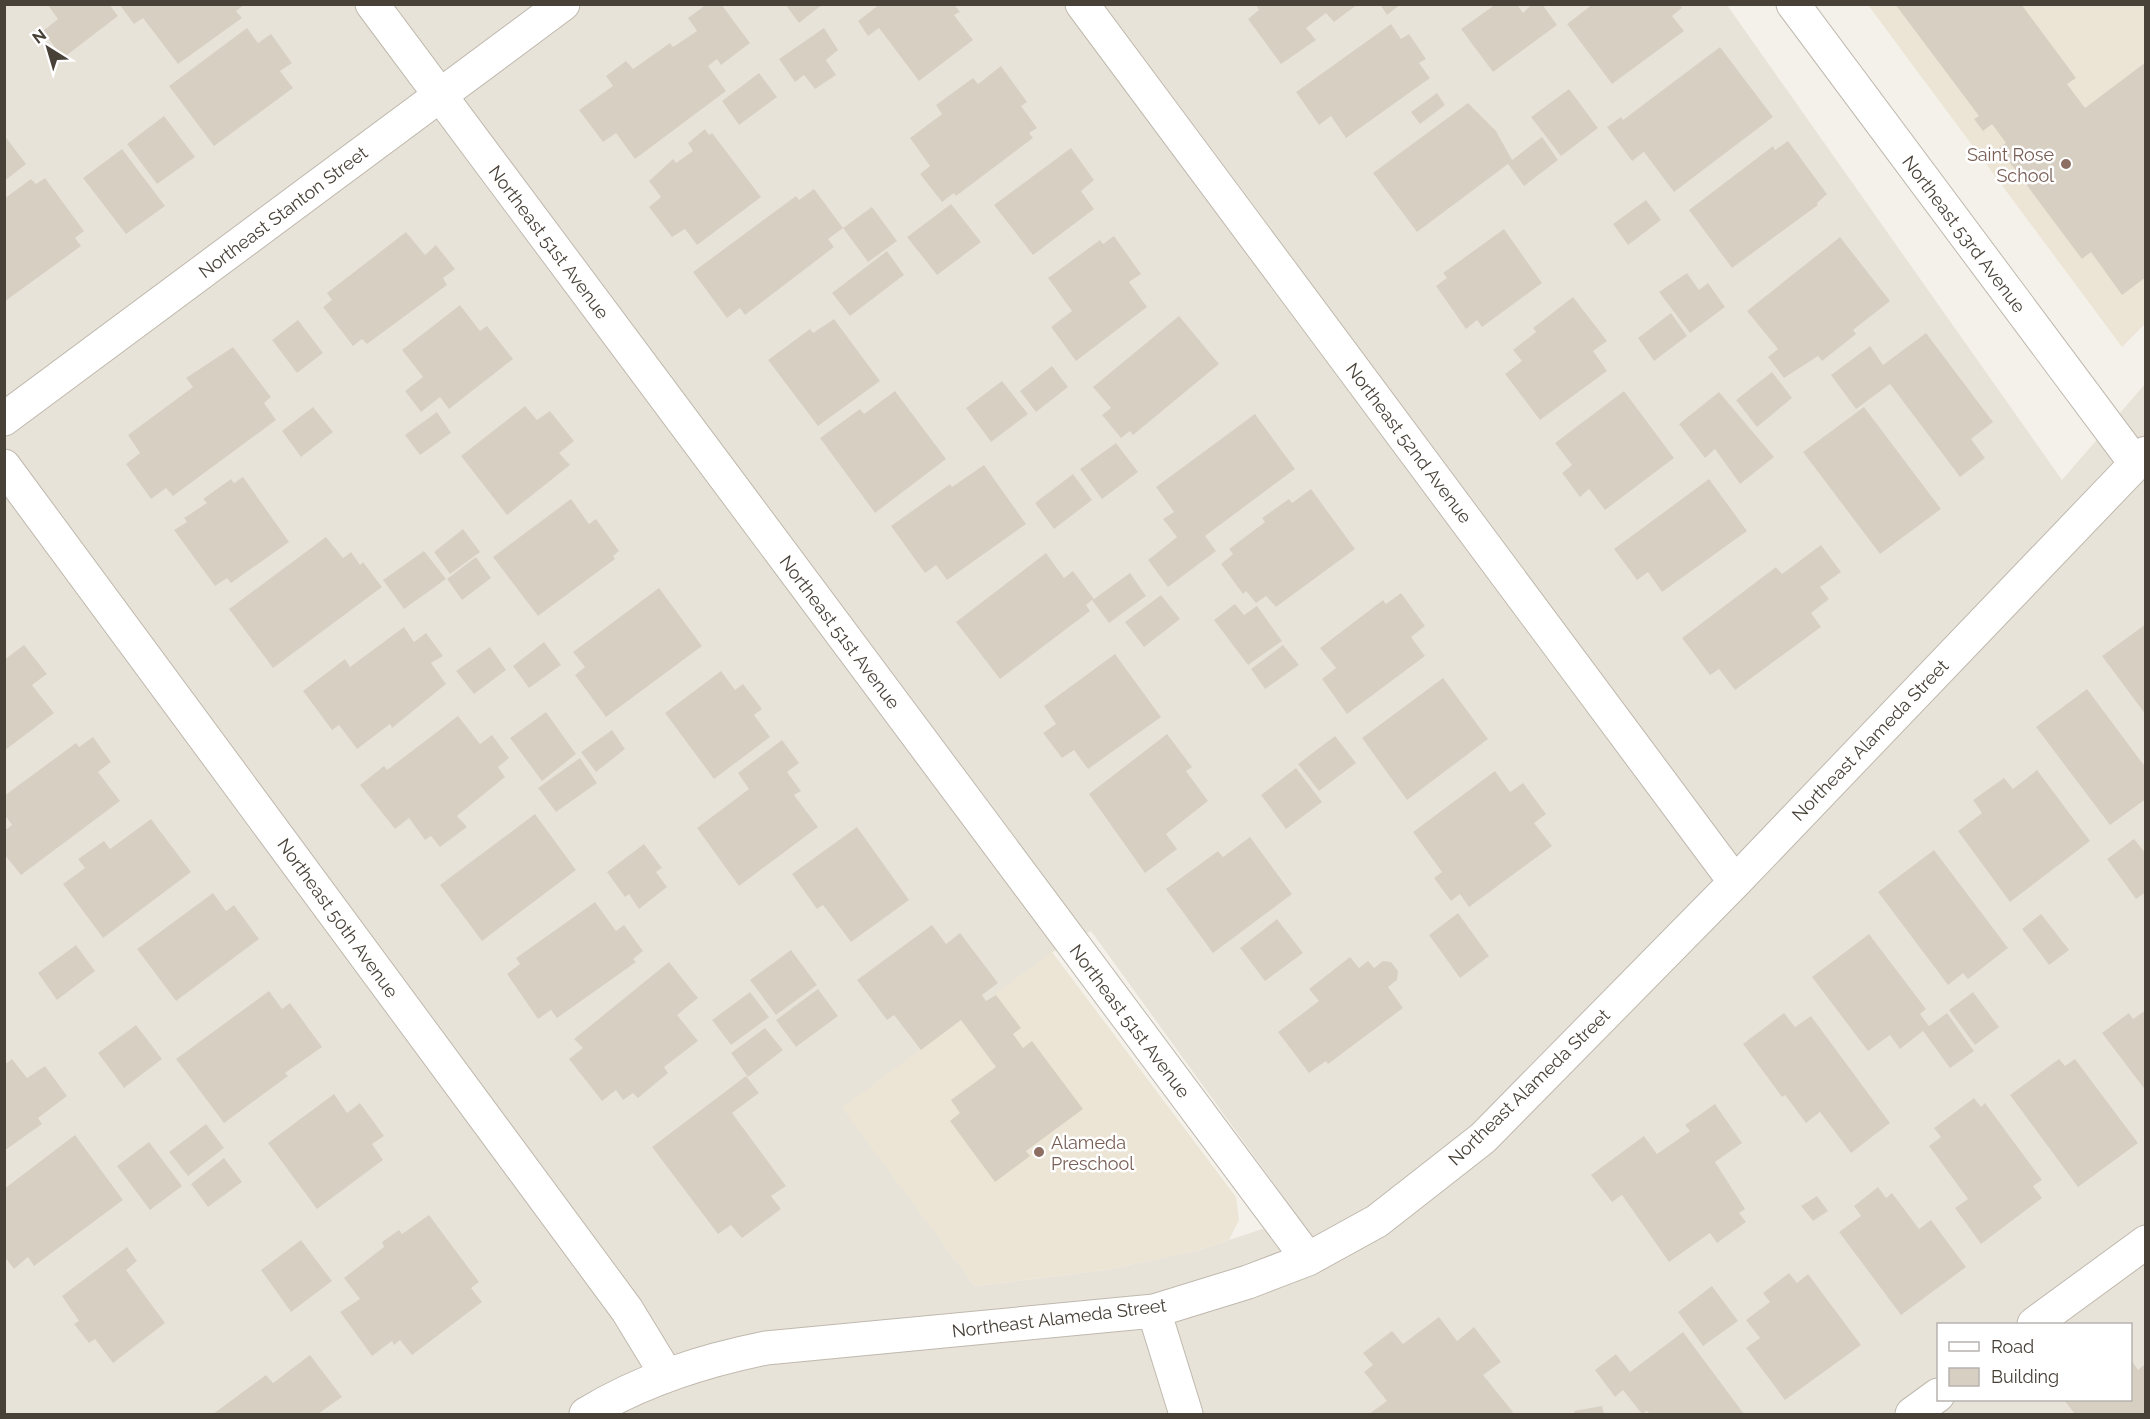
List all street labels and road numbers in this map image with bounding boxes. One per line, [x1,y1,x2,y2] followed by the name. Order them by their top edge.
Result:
[195,142,371,282] street label: Northeast Stanton Street
[1898,151,2030,317] street label: Northeast 53rd Avenue
[485,161,614,323] street label: Northeast 51st Avenue
[1342,359,1476,528] street label: Northeast 52nd Avenue
[776,551,905,713] street label: Northeast 51st Avenue
[1787,655,1953,825] street label: Northeast Alameda Street
[273,834,403,1002] street label: Northeast 50th Avenue
[1066,940,1195,1102] street label: Northeast 51st Avenue
[1444,1004,1614,1170] street label: Northeast Alameda Street
[951,1294,1167,1342] street label: Northeast Alameda Street

